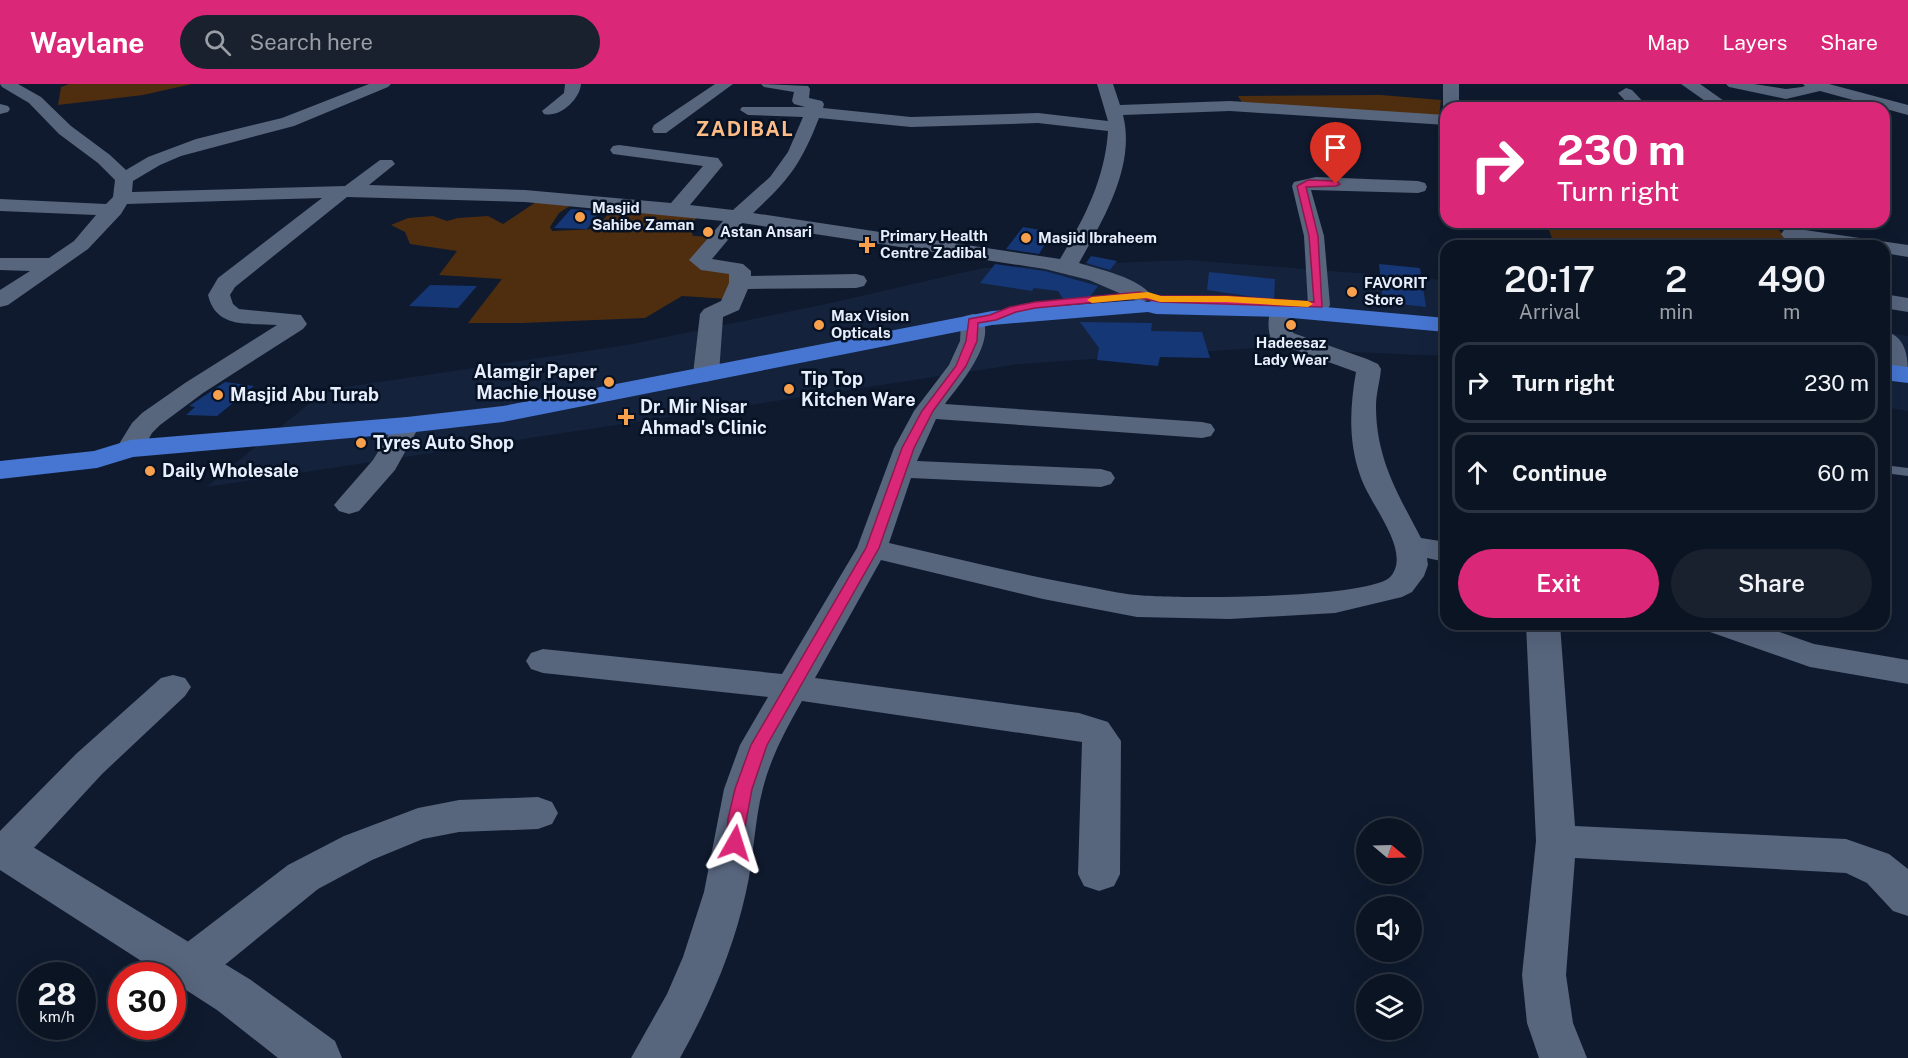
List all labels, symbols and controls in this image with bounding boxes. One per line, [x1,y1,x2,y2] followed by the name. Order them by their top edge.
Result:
[180,15,600,69] search box
[30,26,144,59] text: Waylane
[201,26,234,59] icon: search
[249,29,373,55] text: Search here
[1647,30,1690,55] text: Map
[1723,30,1787,55] text: Layers
[1820,30,1878,55] text: Share
[696,117,794,141] district label: ZADIBAL
[1310,122,1361,184] pin
[1557,125,1686,174] text: 230 m
[1458,126,1536,204] icon: right
[1319,131,1352,164] icon: arrive
[1557,175,1680,207] text: Turn right
[592,199,694,233] place label: Masjid Sahibe Zaman
[573,210,587,224] marker: Masjid Sahibe Zaman
[720,223,812,240] place label: Astan Ansari
[701,225,715,239] marker: Astan Ansari
[880,227,988,261] place label: Primary Health Centre Zadibal
[1038,229,1157,246] place label: Masjid Ibraheem
[1019,231,1033,245] marker: Masjid Ibraheem
[858,236,876,254] marker: Primary Health Centre Zadibal
[1504,258,1595,300] text: 20:17
[1665,258,1687,300] text: 2
[1757,258,1826,300] text: 490
[1364,274,1427,308] place label: FAVORIT Store
[1345,285,1359,299] marker: FAVORIT Store
[1519,300,1580,324] text: Arrival
[1659,300,1693,324] text: min
[1783,300,1800,324] text: m
[831,307,909,341] place label: Max Vision Opticals
[812,318,826,332] marker: Max Vision Opticals
[1284,318,1298,332] marker: Hadeesaz Lady Wear
[1254,334,1328,368] place label: Hadeesaz Lady Wear
[474,361,598,403] place label: Alamgir Paper Machie House
[1461,366,1494,399] icon: right
[801,368,916,410] place label: Tip Top Kitchen Ware
[1512,370,1615,396] text: Turn right
[1804,370,1869,396] text: 230 m
[602,375,616,389] marker: Alamgir Paper Machie House
[782,382,796,396] marker: Tip Top Kitchen Ware
[230,384,379,405] place label: Masjid Abu Turab
[211,388,225,402] marker: Masjid Abu Turab
[640,396,767,438] place label: Dr. Mir Nisar Ahmad's Clinic
[617,408,635,426] marker: Dr. Mir Nisar Ahmad's Clinic
[373,432,514,453] place label: Tyres Auto Shop
[354,436,368,450] marker: Tyres Auto Shop
[1461,456,1494,489] icon: ahead
[162,460,299,481] place label: Daily Wholesale
[1512,460,1607,486] text: Continue
[1818,460,1869,486] text: 60 m
[143,464,157,478] marker: Daily Wholesale
[1458,549,1659,618] button: Exit
[1671,549,1872,618] button: Share
[703,811,767,875] position arrow
[1356,818,1422,884] north arrow
[1356,818,1422,1040] map controls
[1356,896,1422,962] button: sound
[108,962,186,1040] speed limit sign: 30
[1356,974,1422,1040] button: layers
[37,976,77,1012] text: 28
[39,1008,75,1025] text: km/h

